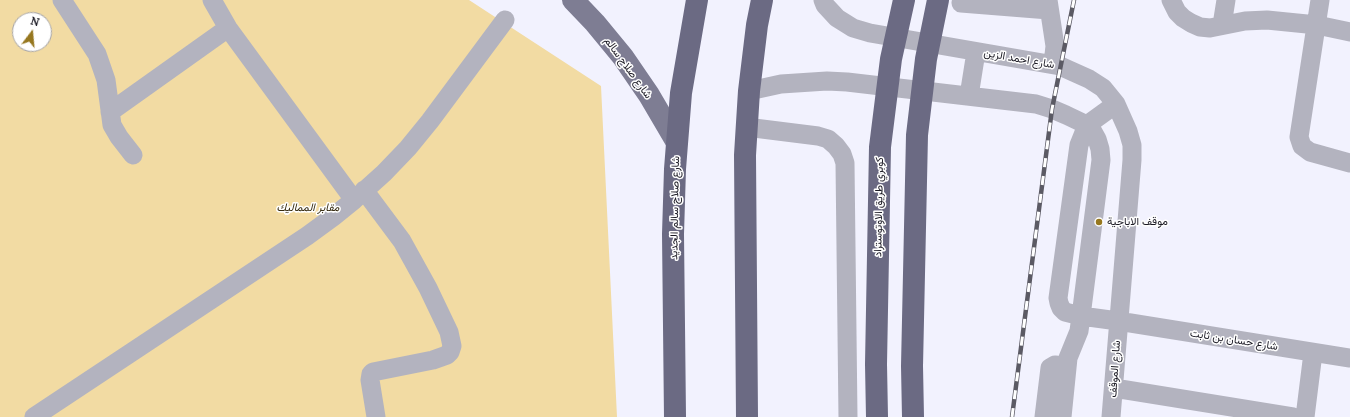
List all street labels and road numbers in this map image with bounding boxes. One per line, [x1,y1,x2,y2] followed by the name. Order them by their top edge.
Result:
[601,35,655,101] street label: شارع صلاح سالم
[983,46,1055,72] street label: شارع احمد الزين
[667,156,683,260] street label: شارع صلاح سالم الجديد
[872,157,886,257] street label: كوبري طريق الاوتوستراد
[1189,327,1279,353] street label: شارع حسان بن ثابت
[1106,340,1124,398] street label: شارع الموقف

